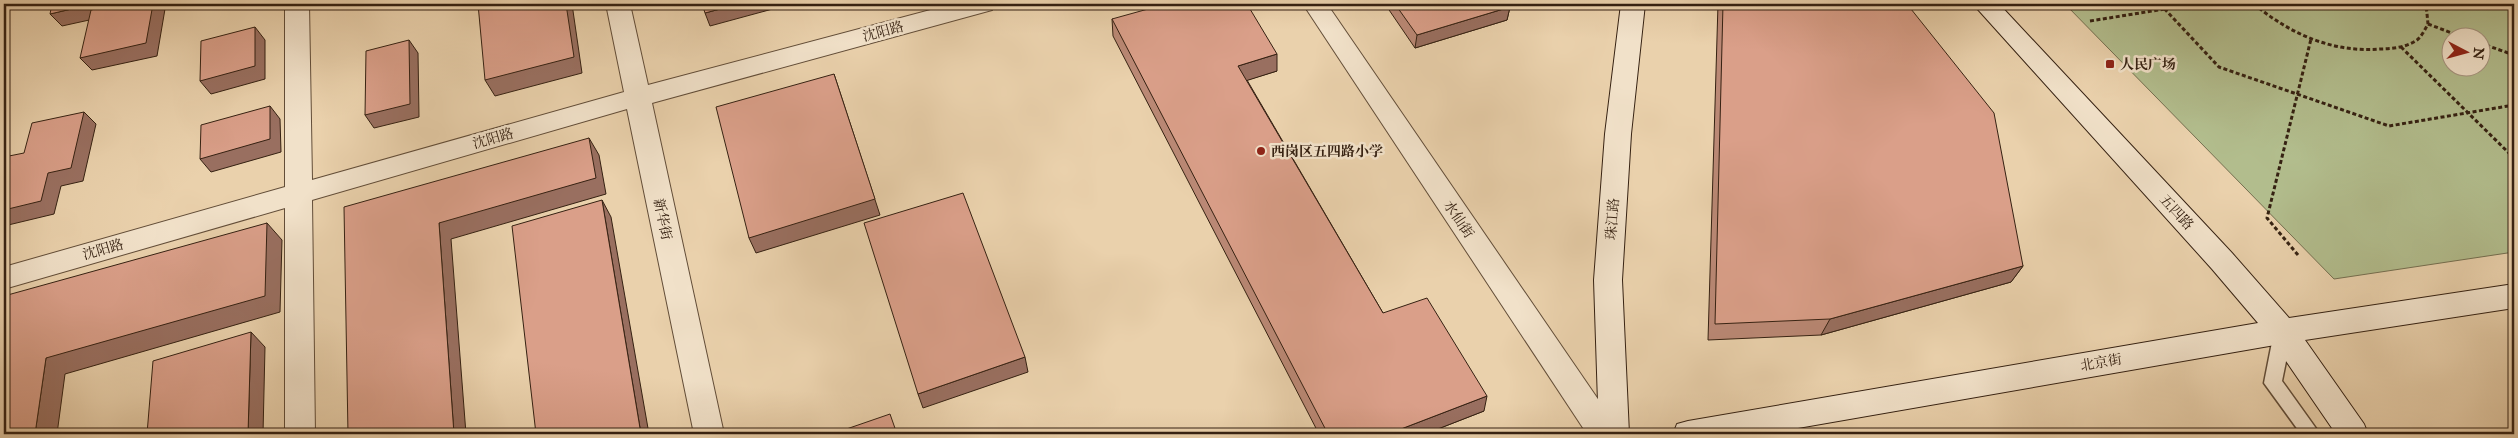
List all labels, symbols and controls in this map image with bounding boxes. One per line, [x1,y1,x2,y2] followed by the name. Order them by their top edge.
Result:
[861,18,906,45] street label: 沈阳路
[2440,28,2490,78] north arrow
[2469,47,2488,60] text: N
[2120,56,2176,73] place label: 人民广场
[2104,58,2116,70] marker: 人民广场
[471,125,516,152] street label: 沈阳路
[1271,143,1383,160] place label: 西岗区五四路小学
[1255,145,1267,157] marker: 西岗区五四路小学
[2156,191,2197,233] street label: 五四路
[650,197,675,241] street label: 新华街
[1440,197,1477,241] street label: 水仙街
[1603,197,1622,241] street label: 珠江路
[81,236,126,263] street label: 沈阳路
[2079,350,2123,375] street label: 北京街

